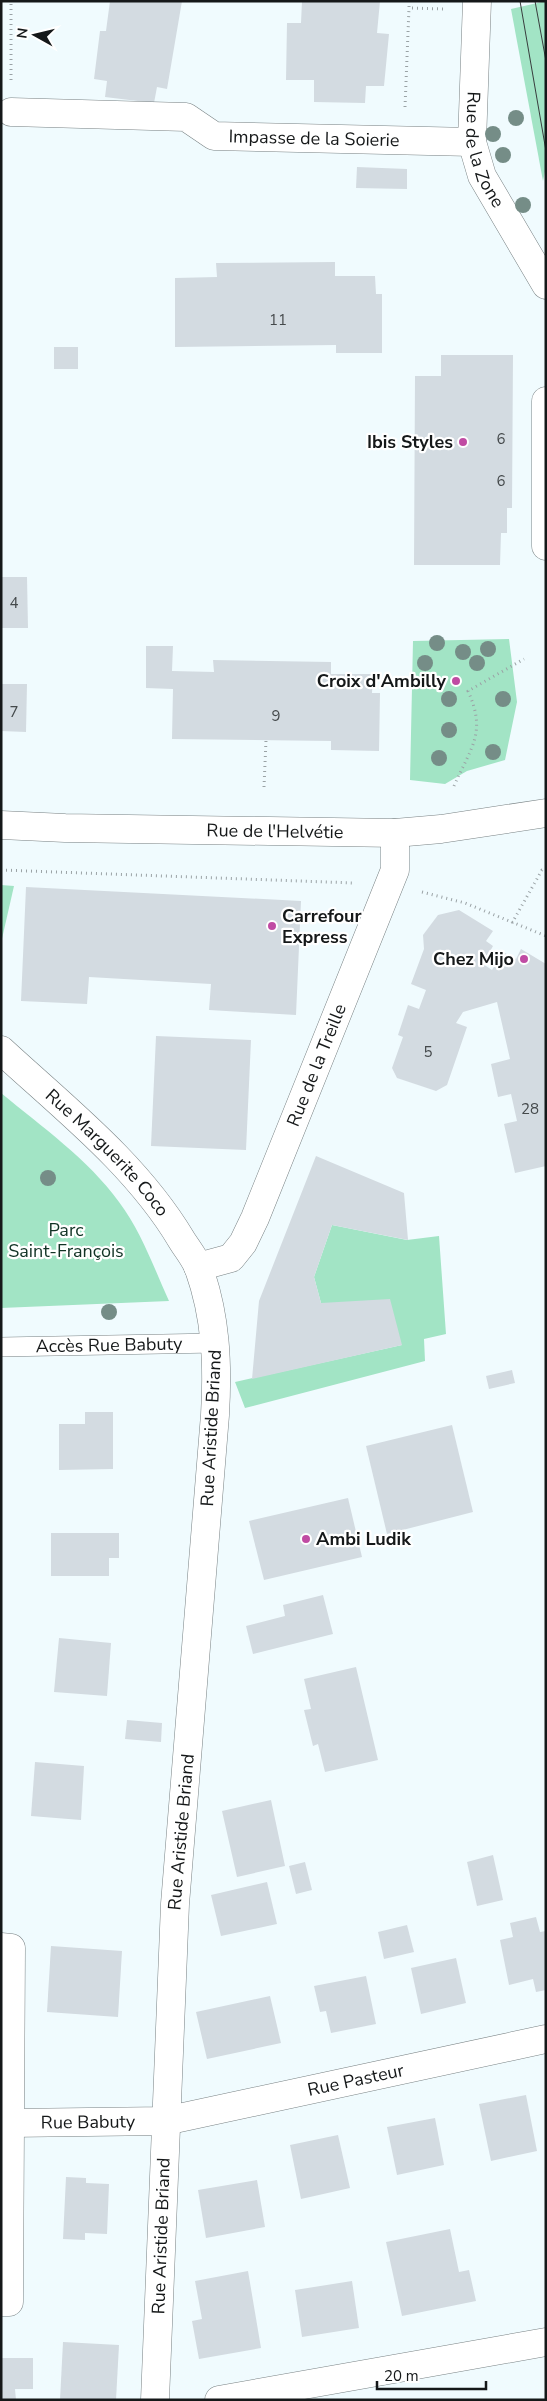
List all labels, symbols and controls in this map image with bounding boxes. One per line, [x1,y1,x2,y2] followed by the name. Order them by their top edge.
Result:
[10,10,60,60] north arrow
[12,27,33,40] text: N
[459,91,510,212] street label: Rue de la Zone
[228,124,400,152] street label: Impasse de la Soierie
[269,310,287,330] house number: 11
[496,429,506,449] house number: 6
[367,430,453,454] place label: Ibis Styles
[457,436,469,448] marker: Ibis Styles
[496,471,506,491] house number: 6
[9,593,19,613] house number: 4
[317,669,447,693] place label: Croix d'Ambilly
[450,675,462,687] marker: Croix d'Ambilly
[9,702,19,722] house number: 7
[271,706,281,726] house number: 9
[206,818,344,844] street label: Rue de l'Helvétie
[282,904,362,949] place label: Carrefour Express
[266,920,278,932] marker: Carrefour Express
[433,947,514,971] place label: Chez Mijo
[518,953,530,965] marker: Chez Mijo
[281,1000,352,1130] street label: Rue de la Treille
[423,1042,433,1062] house number: 5
[40,1084,174,1221] street label: Rue Marguerite Coco
[521,1099,539,1119] house number: 28
[8,1218,124,1263] park label: Parc Saint-François
[35,1332,183,1358] street label: Accès Rue Babuty
[195,1349,227,1507] street label: Rue Aristide Briand
[316,1527,411,1551] place label: Ambi Ludik
[300,1533,312,1545] marker: Ambi Ludik
[162,1753,200,1911] street label: Rue Aristide Briand
[305,2058,407,2102] street label: Rue Pasteur
[41,2109,136,2135] street label: Rue Babuty
[146,2157,176,2315] street label: Rue Aristide Briand
[377,2358,486,2390] scale bar
[384,2366,419,2386] text: 20 m

